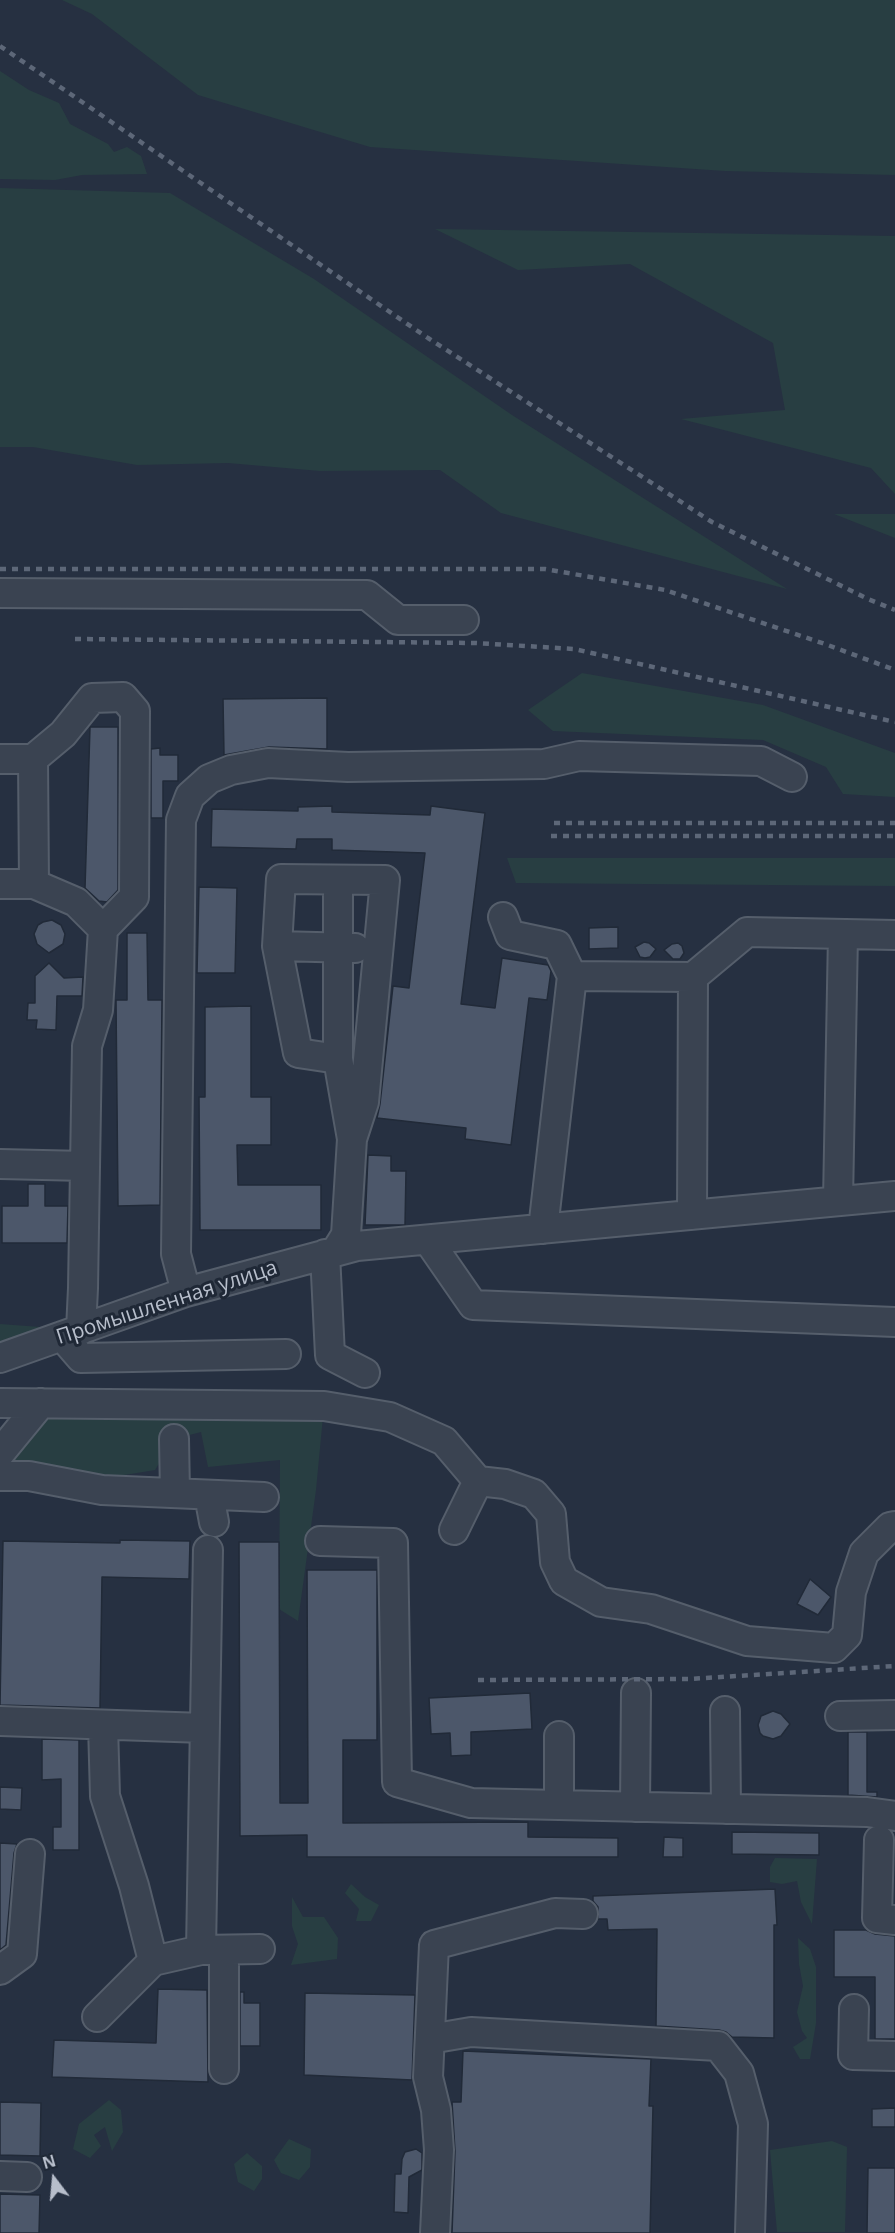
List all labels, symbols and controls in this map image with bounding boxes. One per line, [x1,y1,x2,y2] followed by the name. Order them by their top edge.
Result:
[53,1255,281,1351] street label: Промышленная улица
[24,2149,84,2209] north arrow
[40,2149,58,2174] text: N

